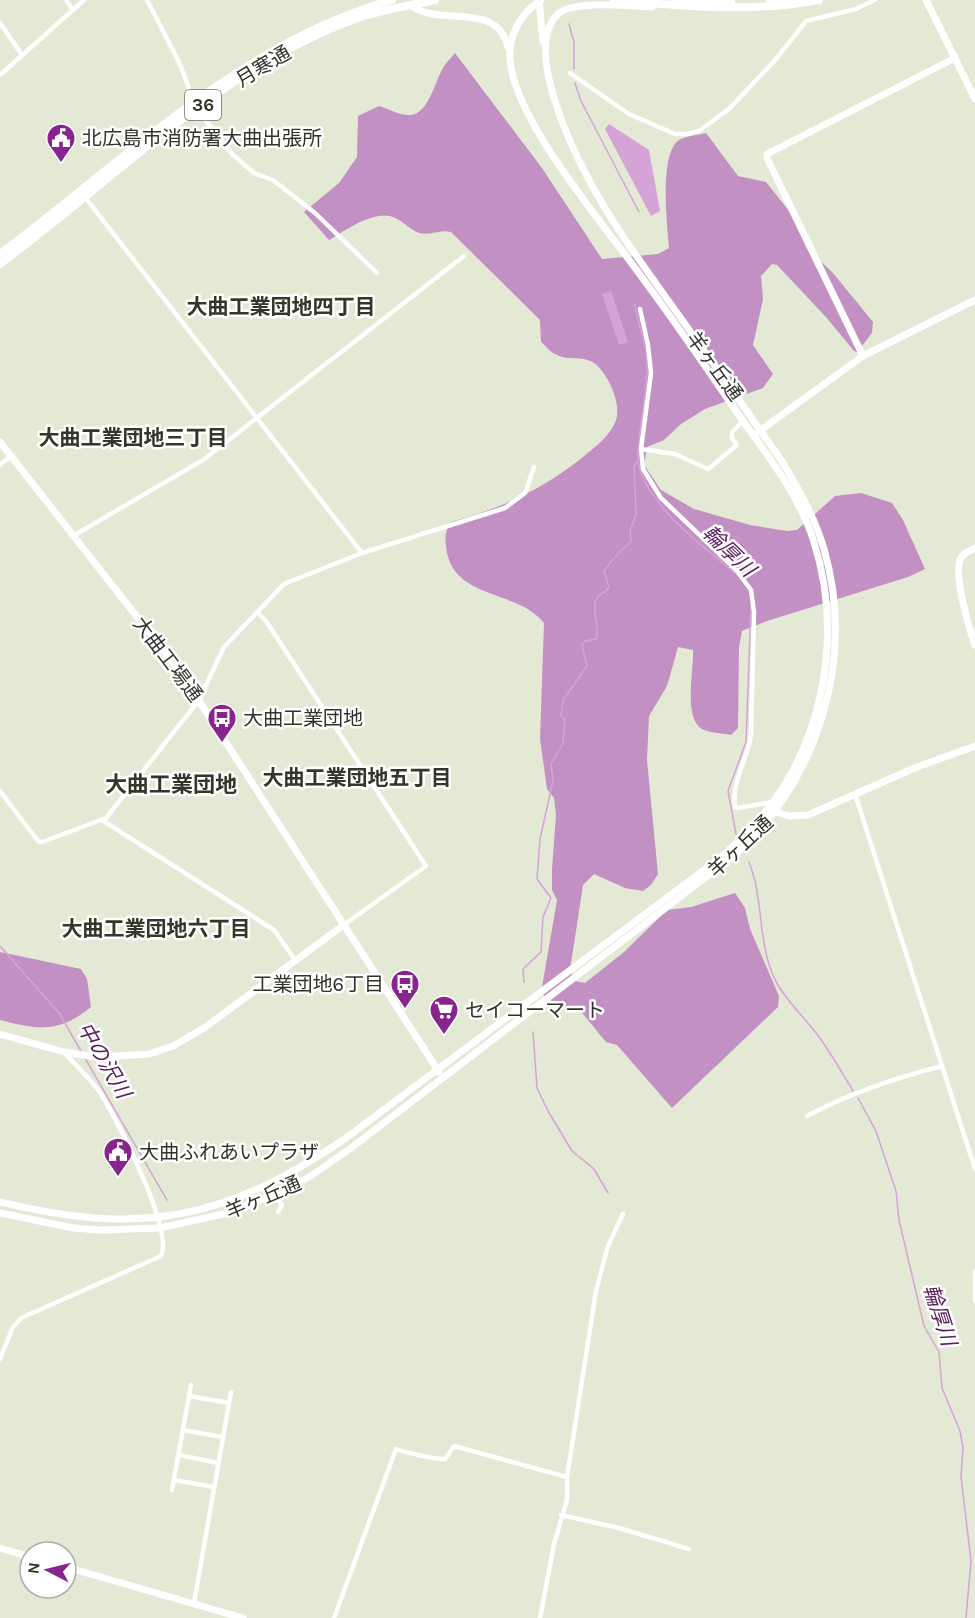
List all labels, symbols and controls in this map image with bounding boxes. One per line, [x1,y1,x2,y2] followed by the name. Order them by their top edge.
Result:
[232,41,295,92] street label: 月寒通
[185,90,221,120] road number: 36
[45,122,77,164] public building icon: 北広島市消防署大曲出張所
[82,127,322,150] place label: 北広島市消防署大曲出張所
[187,295,376,319] district label: 大曲工業団地四丁目
[682,327,747,405] street label: 羊ヶ丘通
[39,426,228,450] district label: 大曲工業団地三丁目
[698,520,761,583] water label: 輪厚川
[128,612,207,706] street label: 大曲工場通
[206,702,238,744] bus stop icon: 大曲工業団地
[243,707,363,730] place label: 大曲工業団地
[263,766,452,790] district label: 大曲工業団地五丁目
[105,772,237,798] district label: 大曲工業団地
[703,811,777,882] street label: 羊ヶ丘通
[62,917,251,941] district label: 大曲工業団地六丁目
[389,968,421,1010] bus stop icon: 工業団地6丁目
[253,973,384,996] place label: 工業団地6丁目
[428,994,460,1036] supermarket icon: セイコーマート
[465,999,605,1022] place label: セイコーマート
[73,1018,136,1104] water label: 中の沢川
[102,1136,134,1178] public building icon: 大曲ふれあいプラザ
[139,1141,319,1164] place label: 大曲ふれあいプラザ
[222,1171,305,1224] street label: 羊ヶ丘通
[919,1281,962,1351] water label: 輪厚川
[18,1540,78,1600] north arrow
[23,1561,44,1575] text: N

